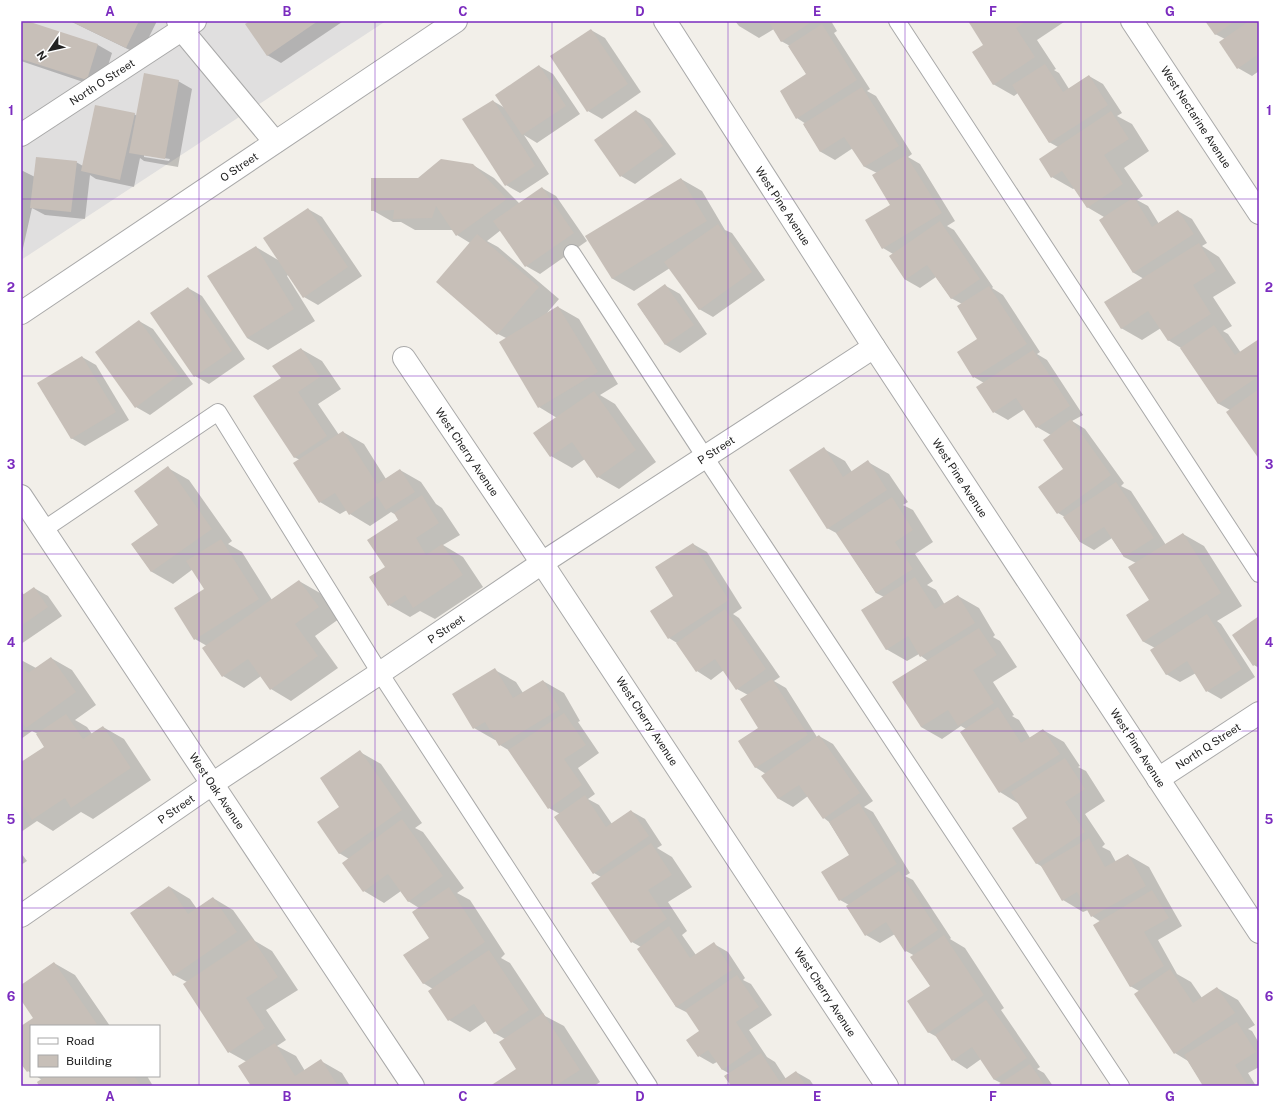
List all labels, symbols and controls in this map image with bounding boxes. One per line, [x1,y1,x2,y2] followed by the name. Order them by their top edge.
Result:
[105,4,115,19] text: A
[283,4,292,19] text: B
[458,4,468,19] text: C
[635,4,645,19] text: D
[813,4,821,19] text: E
[989,4,997,19] text: F
[1165,4,1175,19] text: G
[30,30,70,70] north arrow
[34,49,49,63] text: N
[67,57,137,107] street label: North O Street
[1159,64,1233,170] street label: West Nectarine Avenue
[8,103,14,118] text: 1
[1266,103,1272,118] text: 1
[218,150,260,184] street label: O Street
[753,164,813,248] street label: West Pine Avenue
[7,280,15,295] text: 2
[1265,280,1273,295] text: 2
[433,406,501,498] street label: West Cherry Avenue
[695,434,737,466] street label: P Street
[930,436,990,520] street label: West Pine Avenue
[7,457,16,472] text: 3
[1265,457,1274,472] text: 3
[425,612,467,646] street label: P Street
[7,635,16,650] text: 4
[1265,635,1274,650] text: 4
[614,674,680,768] street label: West Cherry Avenue
[1108,706,1168,790] street label: West Pine Avenue
[1173,721,1243,771] street label: North Q Street
[187,751,247,831] street label: West Oak Avenue
[155,792,197,826] street label: P Street
[7,812,16,827] text: 5
[1265,812,1274,827] text: 5
[792,945,858,1039] street label: West Cherry Avenue
[7,989,16,1004] text: 6
[1265,989,1274,1004] text: 6
[30,1025,160,1077] legend
[66,1034,94,1048] text: Road
[66,1054,112,1068] text: Building
[105,1089,115,1104] text: A
[283,1089,292,1104] text: B
[458,1089,468,1104] text: C
[635,1089,645,1104] text: D
[813,1089,821,1104] text: E
[989,1089,997,1104] text: F
[1165,1089,1175,1104] text: G

